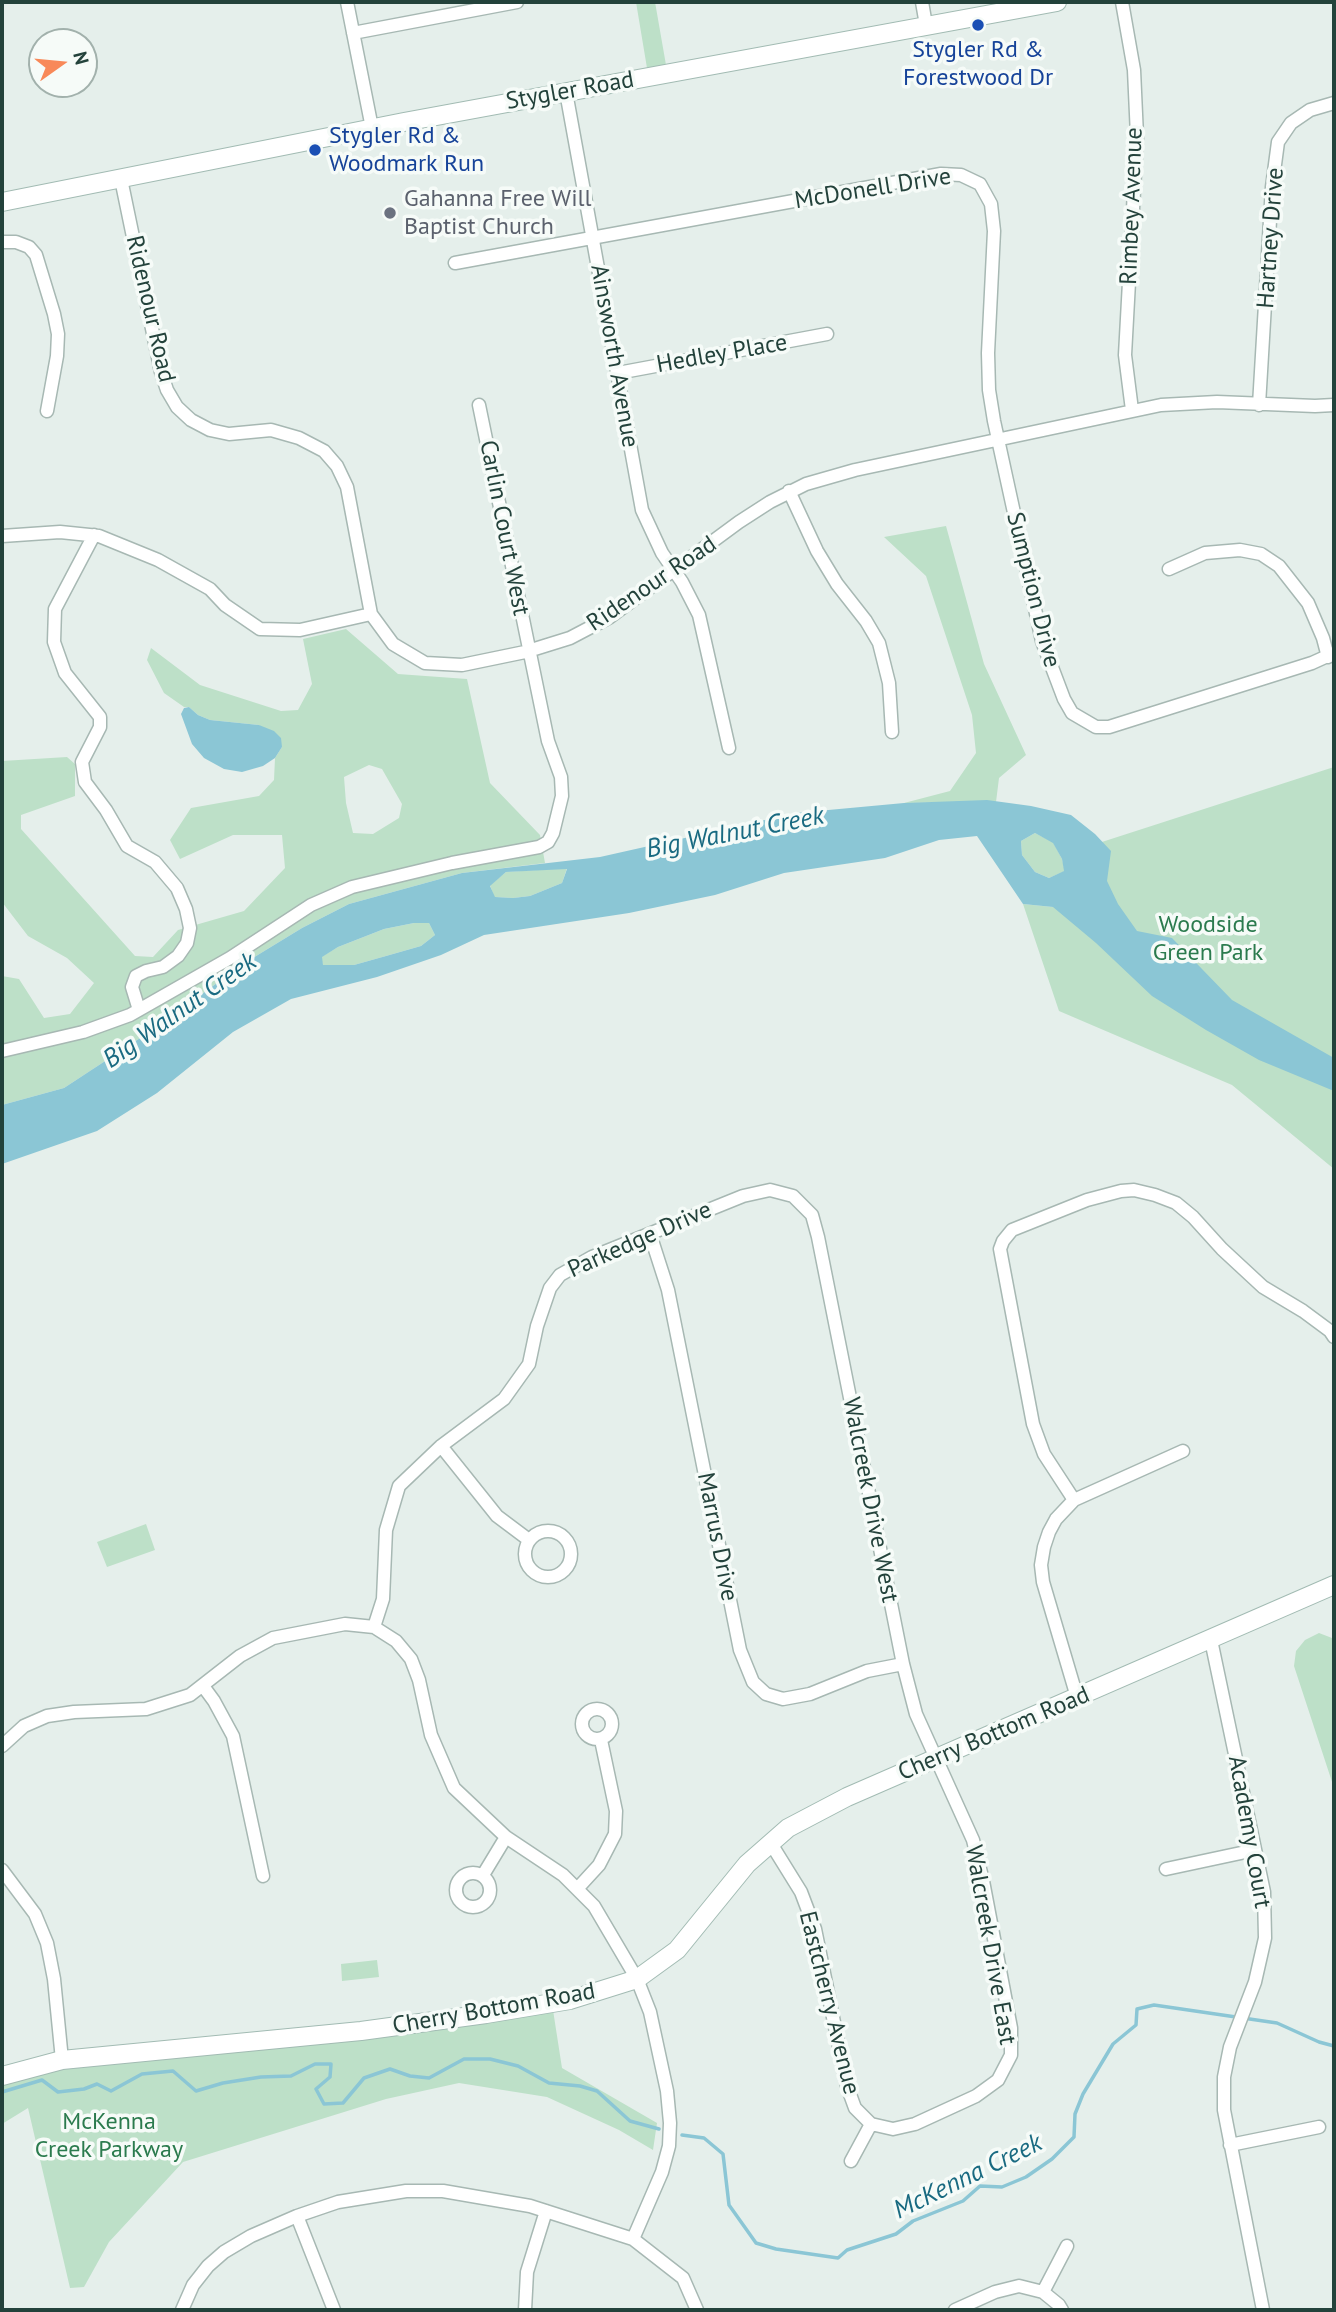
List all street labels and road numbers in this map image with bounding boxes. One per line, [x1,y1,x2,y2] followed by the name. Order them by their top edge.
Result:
[504,66,636,116] street label: Stygler Road
[1115,127,1149,285] street label: Rimbey Avenue
[793,162,953,216] street label: McDonell Drive
[1252,167,1290,309] street label: Hartney Drive
[119,233,181,385] street label: Ridenour Road
[584,262,644,450] street label: Ainsworth Avenue
[654,328,790,380] street label: Hedley Place
[473,438,535,618] street label: Carlin Court West
[1000,509,1066,671] street label: Sumption Drive
[582,530,722,638] street label: Ridenour Road
[564,1195,716,1285] street label: Parkedge Drive
[836,1395,904,1605] street label: Walcreek Drive West
[690,1470,744,1604] street label: Marrus Drive
[894,1681,1094,1787] street label: Cherry Bottom Road
[1221,1754,1277,1910] street label: Academy Court
[958,1843,1022,2047] street label: Walcreek Drive East
[792,1908,866,2098] street label: Eastcherry Avenue
[390,1977,598,2041] street label: Cherry Bottom Road

